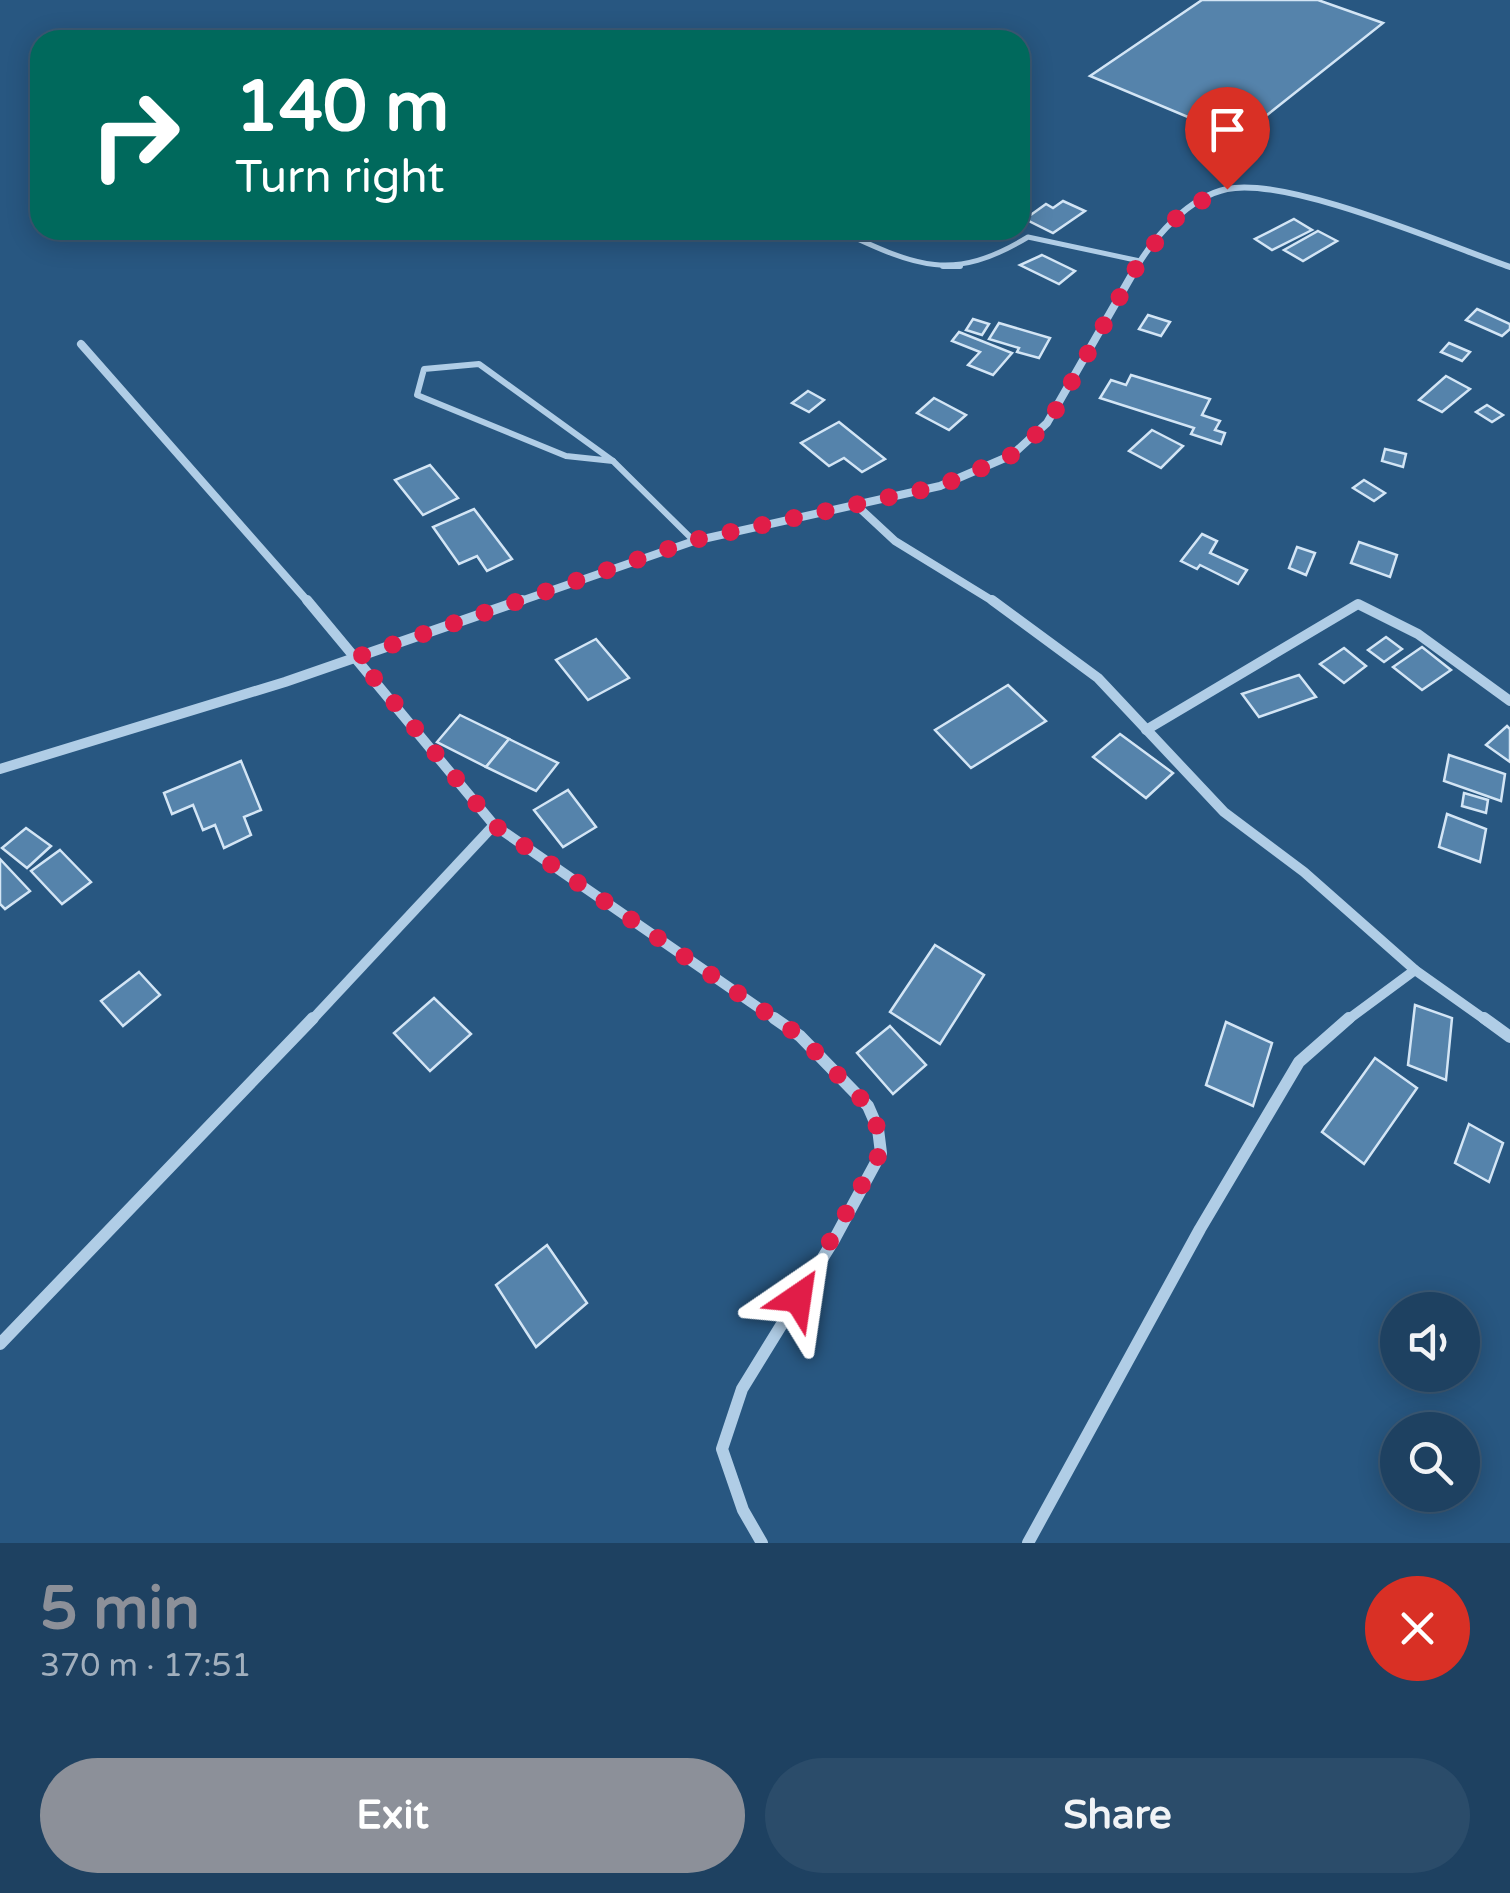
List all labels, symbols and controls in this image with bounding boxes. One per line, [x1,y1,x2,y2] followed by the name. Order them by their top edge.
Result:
[235,66,449,150] text: 140 m
[70,70,200,200] icon: right
[1185,87,1270,190] pin
[1200,102,1255,157] icon: arrive
[235,151,444,205] text: Turn right
[746,1246,850,1350] position arrow
[1380,1292,1480,1512] map controls
[1380,1292,1480,1392] button: sound
[1380,1412,1480,1512] button: search
[40,1573,200,1645] text: 5 min
[1365,1576,1470,1681] button: close
[40,1647,252,1685] text: 370 m · 17:51
[40,1758,745,1873] button: Exit
[765,1758,1470,1873] button: Share

